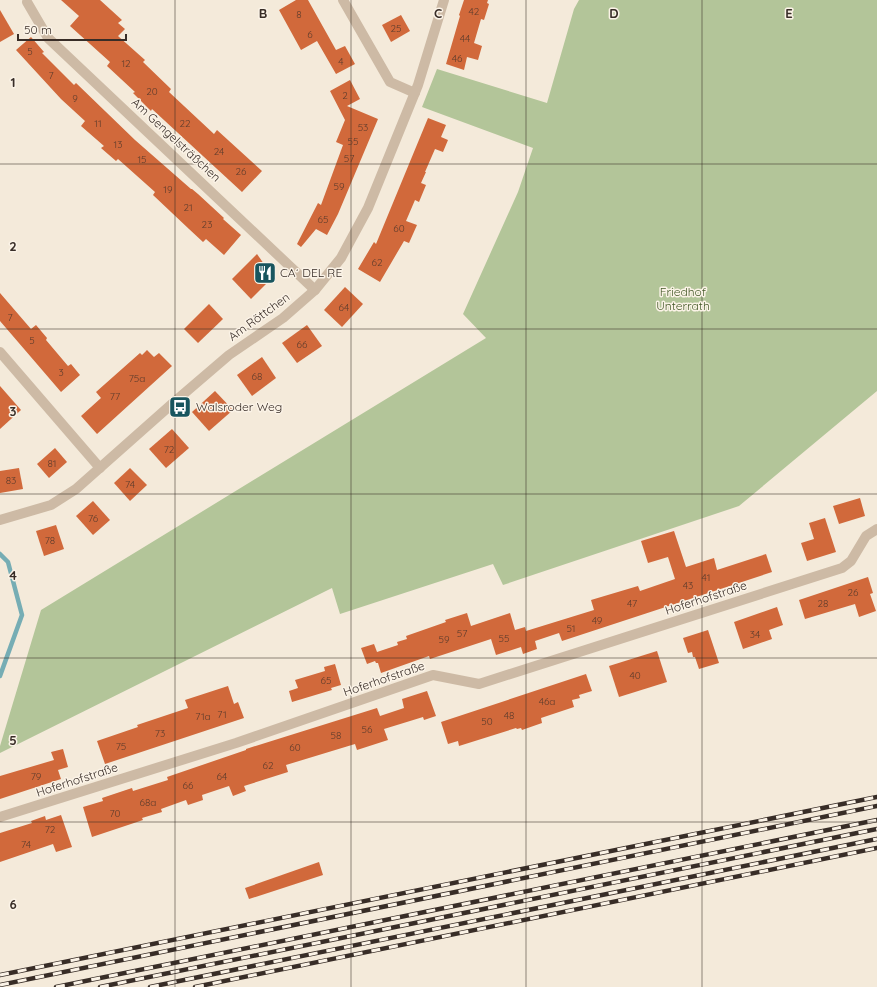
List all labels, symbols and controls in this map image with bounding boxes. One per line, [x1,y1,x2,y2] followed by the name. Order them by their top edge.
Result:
[259,5,267,21] text: B
[434,5,442,21] text: C
[469,5,480,18] house number: 42
[609,5,619,21] text: D
[785,5,793,21] text: E
[296,8,302,21] house number: 8
[18,16,126,42] scale bar
[24,22,52,37] text: 50 m
[391,22,402,35] house number: 25
[307,28,313,41] house number: 6
[460,32,470,45] house number: 44
[27,45,33,58] house number: 5
[452,52,463,65] house number: 46
[338,55,344,68] house number: 4
[121,57,131,70] house number: 12
[48,69,54,82] house number: 7
[10,74,16,90] text: 1
[146,85,158,98] house number: 20
[342,89,348,102] house number: 2
[72,92,78,105] house number: 9
[129,94,224,185] street label: Am Gengelsträßchen
[94,117,102,130] house number: 11
[179,117,191,130] house number: 22
[358,121,368,134] house number: 53
[348,135,358,148] house number: 55
[114,138,122,151] house number: 13
[214,145,224,158] house number: 24
[344,152,354,165] house number: 57
[137,153,147,166] house number: 15
[236,165,247,178] house number: 26
[333,180,345,193] house number: 59
[163,183,173,196] house number: 19
[183,201,193,214] house number: 21
[318,213,328,226] house number: 65
[202,218,212,231] house number: 23
[393,222,405,235] house number: 60
[9,238,17,254] text: 2
[372,256,383,269] house number: 62
[252,260,278,286] restaurant icon: CA´ DEL RE
[280,265,342,280] place label: CA´ DEL RE
[656,284,710,313] park label: Friedhof Unterrath
[225,289,292,344] street label: Am Röttchen
[339,301,349,314] house number: 64
[7,311,13,324] house number: 7
[29,334,35,347] house number: 5
[297,338,308,351] house number: 66
[58,366,64,379] house number: 3
[252,370,262,383] house number: 68
[129,372,145,385] house number: 75a
[110,390,120,403] house number: 77
[167,394,193,420] bus stop icon: Walsroder Weg
[196,399,282,414] place label: Walsroder Weg
[10,403,17,419] text: 3
[164,443,175,456] house number: 72
[47,457,57,470] house number: 81
[6,474,16,487] house number: 83
[125,478,135,491] house number: 74
[88,512,99,525] house number: 76
[45,534,55,547] house number: 78
[9,567,17,583] text: 4
[702,571,710,584] house number: 41
[663,577,749,618] street label: Hoferhofstraße
[683,579,693,592] house number: 43
[848,586,859,599] house number: 26
[627,597,637,610] house number: 47
[818,597,828,610] house number: 28
[592,614,603,627] house number: 49
[566,622,576,635] house number: 51
[457,627,467,640] house number: 57
[750,628,760,641] house number: 34
[499,632,509,645] house number: 55
[438,633,450,646] house number: 59
[341,658,427,699] street label: Hoferhofstraße
[629,669,641,682] house number: 40
[321,674,331,687] house number: 65
[539,695,555,708] house number: 46a
[217,708,227,721] house number: 71
[504,709,514,722] house number: 48
[195,710,211,723] house number: 71a
[481,715,493,728] house number: 50
[362,723,373,736] house number: 56
[155,727,165,740] house number: 73
[331,729,341,742] house number: 58
[9,732,17,748] text: 5
[116,740,126,753] house number: 75
[289,741,301,754] house number: 60
[34,759,120,800] street label: Hoferhofstraße
[263,759,274,772] house number: 62
[31,770,42,783] house number: 79
[217,770,227,783] house number: 64
[183,779,194,792] house number: 66
[140,796,156,809] house number: 68a
[109,807,121,820] house number: 70
[45,823,56,836] house number: 72
[21,838,31,851] house number: 74
[9,896,17,912] text: 6

